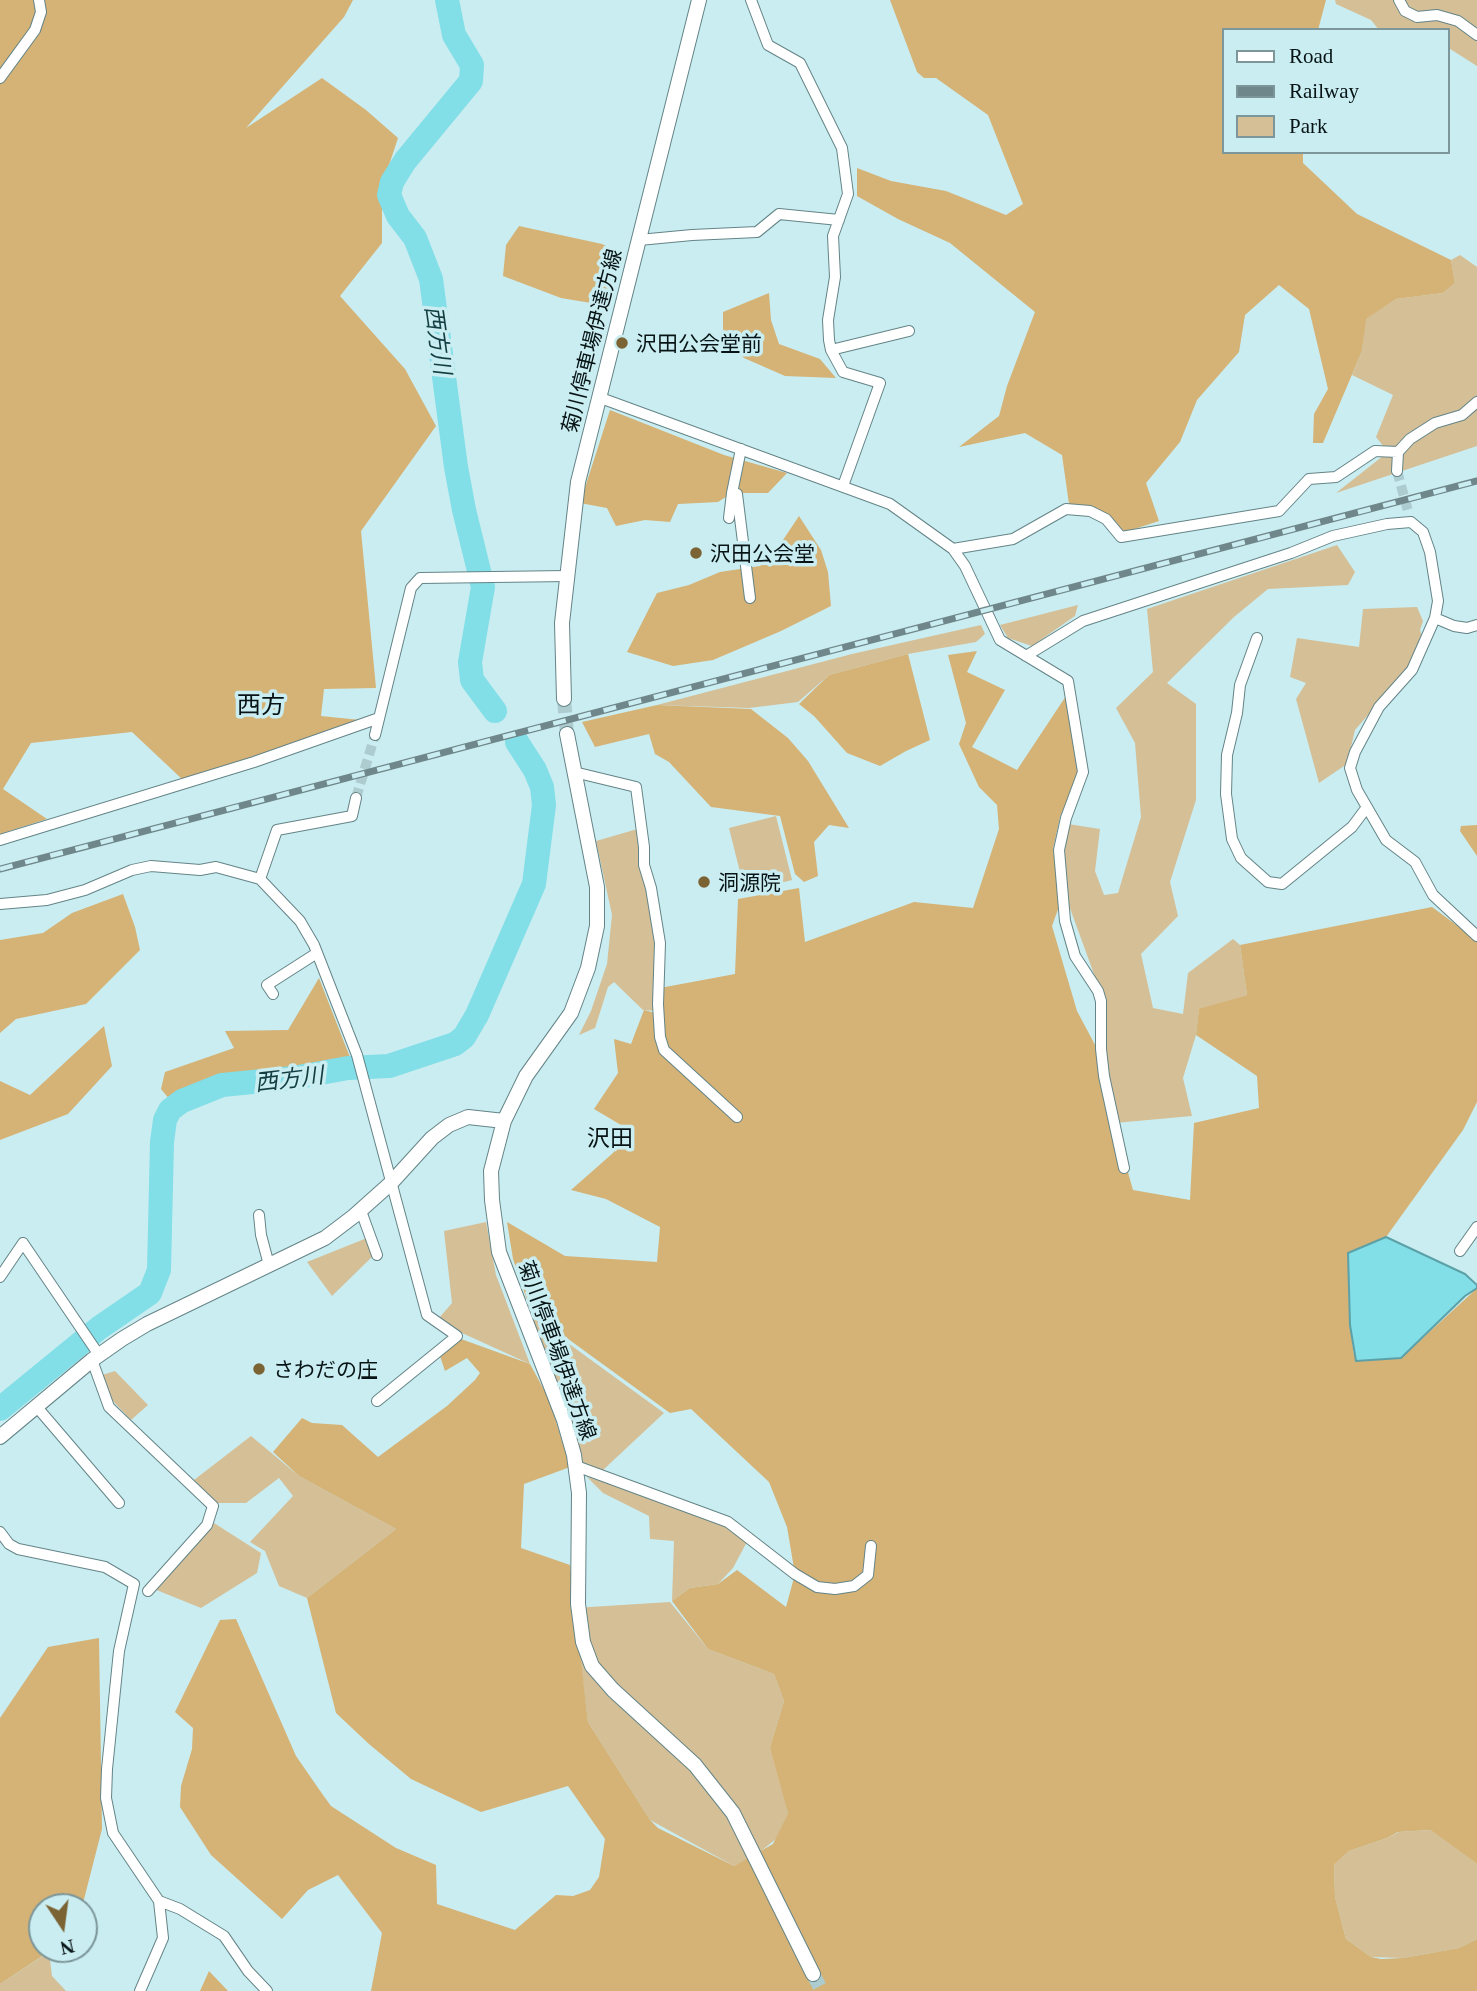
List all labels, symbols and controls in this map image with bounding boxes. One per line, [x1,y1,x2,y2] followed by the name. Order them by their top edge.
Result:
[1222,28,1449,154] legend
[1289,44,1333,68] text: Road
[1289,79,1359,103] text: Railway
[1289,114,1328,138] text: Park
[556,246,626,436] street label: 菊川停車場伊達方線
[421,304,457,376] water label: 西方川
[636,330,762,356] place label: 沢田公会堂前
[614,335,630,351] marker: 沢田公会堂前
[710,540,815,566] place label: 沢田公会堂
[688,545,704,561] marker: 沢田公会堂
[237,690,285,718] district label: 西方
[718,869,781,895] place label: 洞源院
[696,874,712,890] marker: 洞源院
[253,1060,325,1096] water label: 西方川
[587,1123,633,1151] district label: 沢田
[514,1257,602,1443] street label: 菊川停車場伊達方線
[273,1356,378,1382] place label: さわだの庄
[251,1361,267,1377] marker: さわだの庄
[28,1893,98,1963] north arrow
[58,1935,76,1959] text: N

